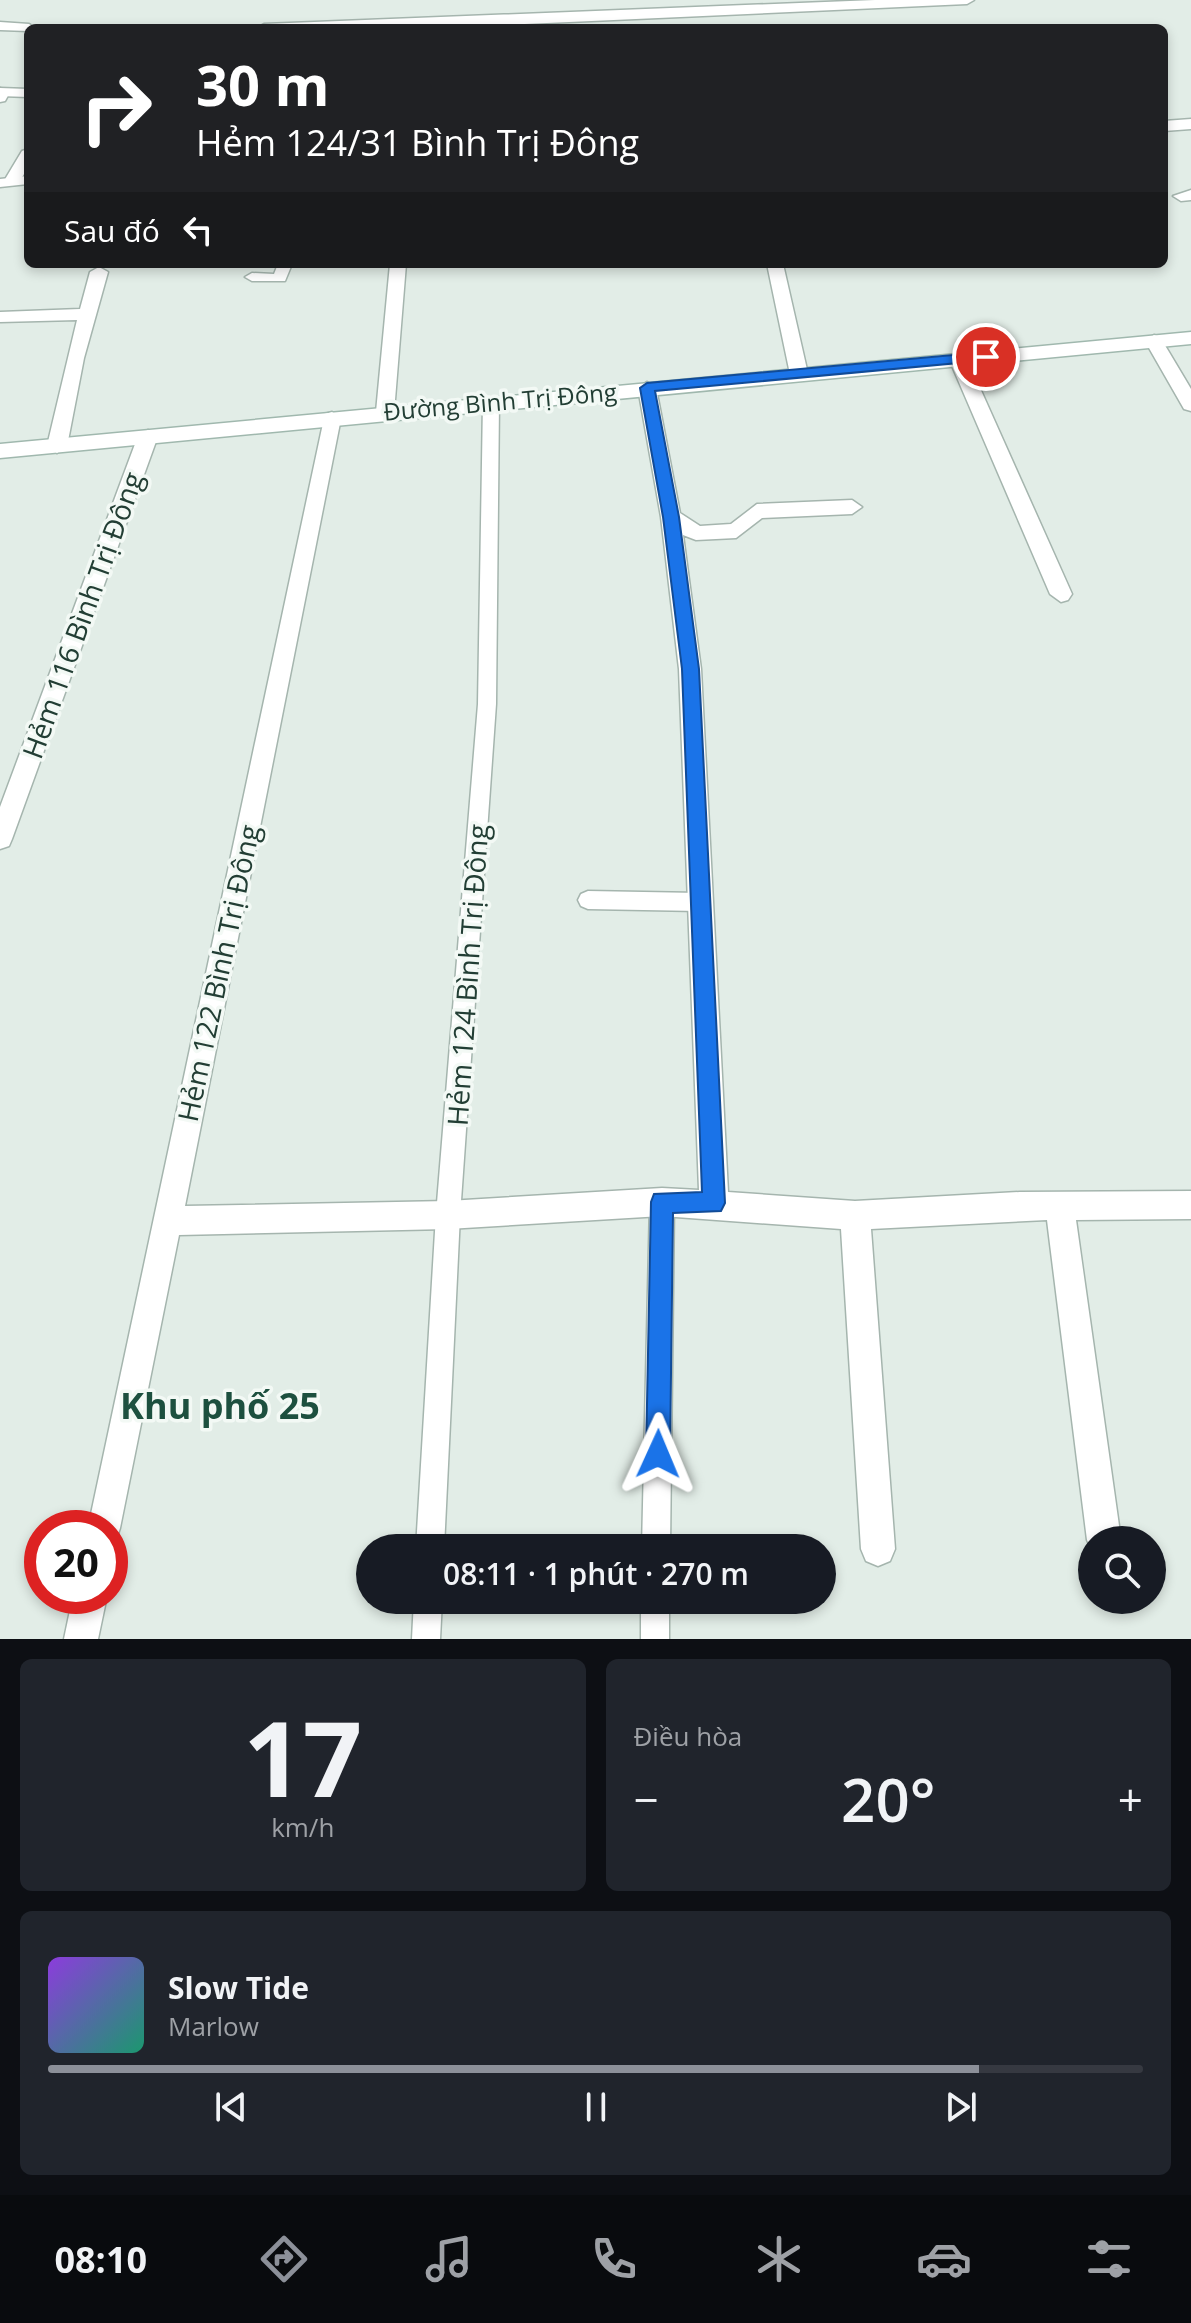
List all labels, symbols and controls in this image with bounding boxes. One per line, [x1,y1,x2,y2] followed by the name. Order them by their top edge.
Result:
[196,46,330,122] text: 30 m
[64,56,168,160] icon: right
[196,118,639,167] text: Hẻm 124/31 Bình Trị Đông
[176,208,220,252] icon: left
[64,210,160,251] text: Sau đó
[952,323,1020,391] pin
[964,335,1008,379] icon: arrive
[382,374,618,428] street label: Đường Bình Trị Đông
[12,466,152,764] street label: Hẻm 116 Bình Trị Đông
[168,821,268,1125] street label: Hẻm 122 Bình Trị Đông
[437,823,497,1127] street label: Hẻm 124 Bình Trị Đông
[120,1381,320,1430] district label: Khu phố 25
[616,1412,700,1496] position arrow
[24,1510,128,1614] speed limit sign: 20
[1078,1526,1166,1614] map controls
[1078,1526,1166,1614] button: search
[443,1553,749,1594] text: 08:11 · 1 phút · 270 m
[243,1686,362,1827] text: 17
[634,1718,742,1754] text: Điều hòa
[841,1758,935,1840] text: 20°
[634,1769,659,1829] text: −
[1118,1769,1143,1829] text: +
[271,1809,334,1845] text: km/h
[168,1967,309,2008] text: Slow Tide
[168,2008,259,2044] text: Marlow
[209,2085,253,2129] icon: previous
[574,2085,618,2129] icon: pause
[939,2085,983,2129] icon: next
[256,2231,312,2287] icon: directions
[421,2231,477,2287] icon: music
[586,2231,642,2287] icon: phone
[751,2231,807,2287] icon: climate
[916,2231,972,2287] icon: car
[1081,2231,1137,2287] icon: filters
[54,2235,147,2284] text: 08:10

